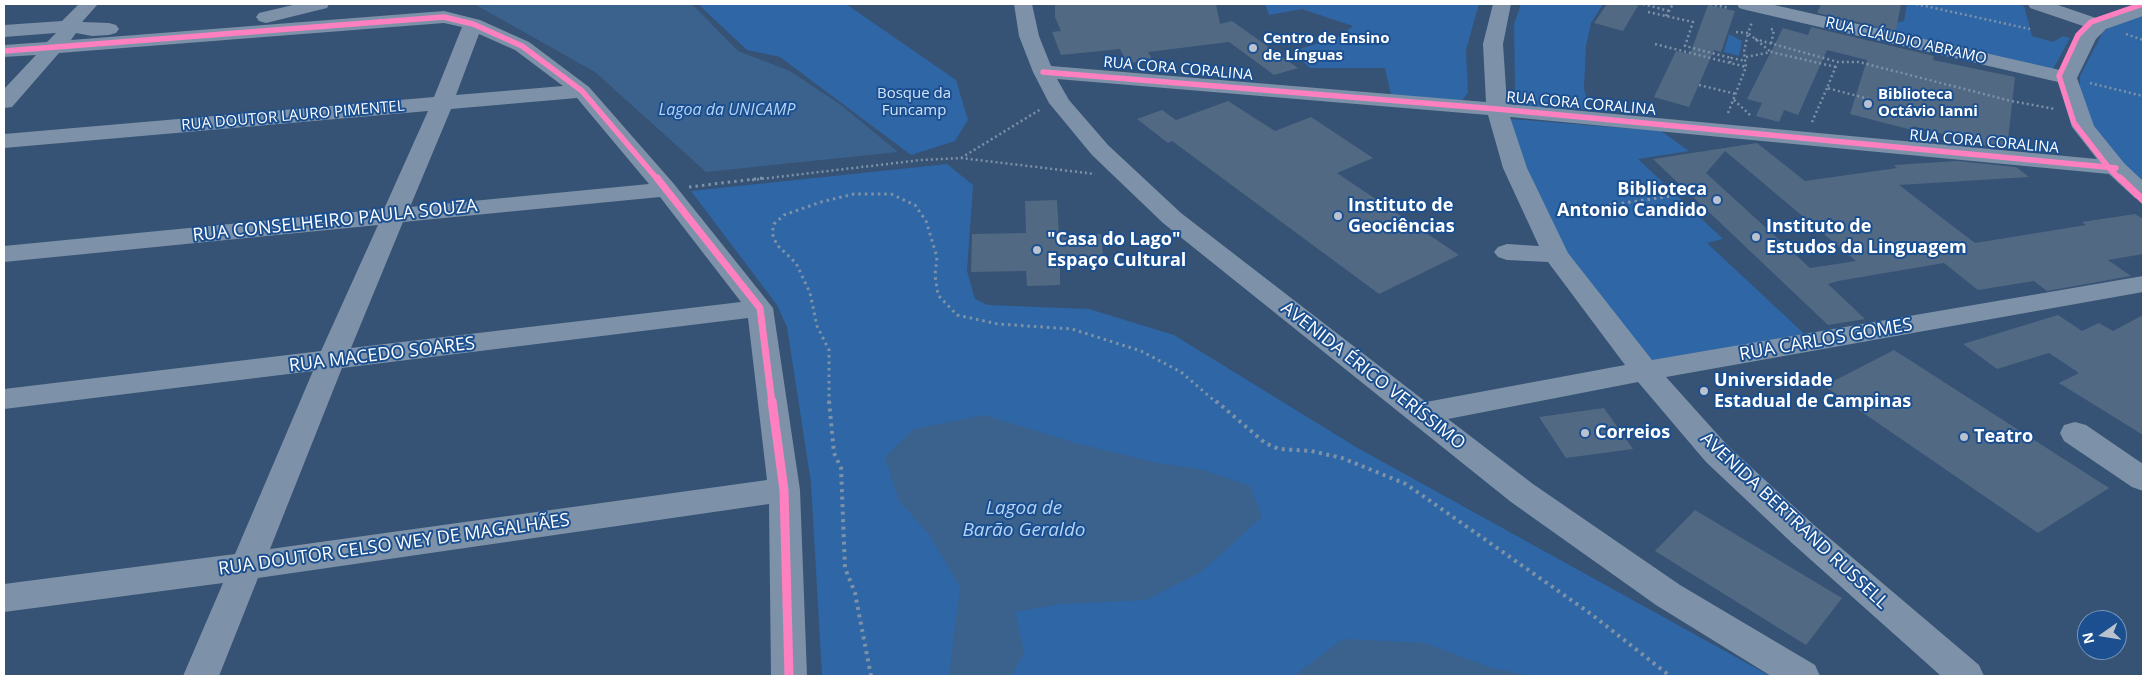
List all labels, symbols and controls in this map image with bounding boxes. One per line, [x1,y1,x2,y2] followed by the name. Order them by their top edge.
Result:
[1824,14,1988,68] street label: RUA CLÁUDIO ABRAMO
[1263,30,1389,65] place label: Centro de Ensino de Línguas
[1247,42,1259,54] marker: Centro de Ensino de Línguas
[1103,53,1253,85] street label: RUA CORA CORALINA
[877,85,951,120] park label: Bosque da Funcamp
[1878,86,1978,121] place label: Biblioteca Octávio Ianni
[1506,88,1656,120] street label: RUA CORA CORALINA
[181,97,405,135] street label: RUA DOUTOR LAURO PIMENTEL
[1862,98,1874,110] marker: Biblioteca Octávio Ianni
[659,100,795,120] water label: Lagoa da UNICAMP
[1909,126,2059,158] street label: RUA CORA CORALINA
[1557,179,1707,222] place label: Biblioteca Antonio Candido
[1711,194,1723,206] marker: Biblioteca Antonio Candido
[192,195,478,247] street label: RUA CONSELHEIRO PAULA SOUZA
[1348,195,1455,238] place label: Instituto de Geociências
[1332,210,1344,222] marker: Instituto de Geociências
[1766,216,1967,258] place label: Instituto de Estudos da Linguagem
[1047,229,1186,272] place label: "Casa do Lago" Espaço Cultural
[1750,231,1762,243] marker: Instituto de Estudos da Linguagem
[1031,244,1043,256] marker: "Casa do Lago" Espaço Cultural
[1277,297,1469,455] street label: AVENIDA ÉRICO VERÍSSIMO
[1738,314,1914,366] street label: RUA CARLOS GOMES
[288,333,476,377] street label: RUA MACEDO SOARES
[1714,370,1911,412] place label: Universidade Estadual de Campinas
[1698,385,1710,397] marker: Universidade Estadual de Campinas
[1595,422,1670,444] place label: Correios
[1974,426,2033,448] place label: Teatro
[1579,427,1591,439] marker: Correios
[1696,428,1892,614] street label: AVENIDA BERTRAND RUSSELL
[1958,431,1970,443] marker: Teatro
[962,498,1086,542] water label: Lagoa de Barão Geraldo
[217,510,571,580] street label: RUA DOUTOR CELSO WEY DE MAGALHÃES
[2077,610,2127,660] north arrow
[2077,631,2098,646] text: N

